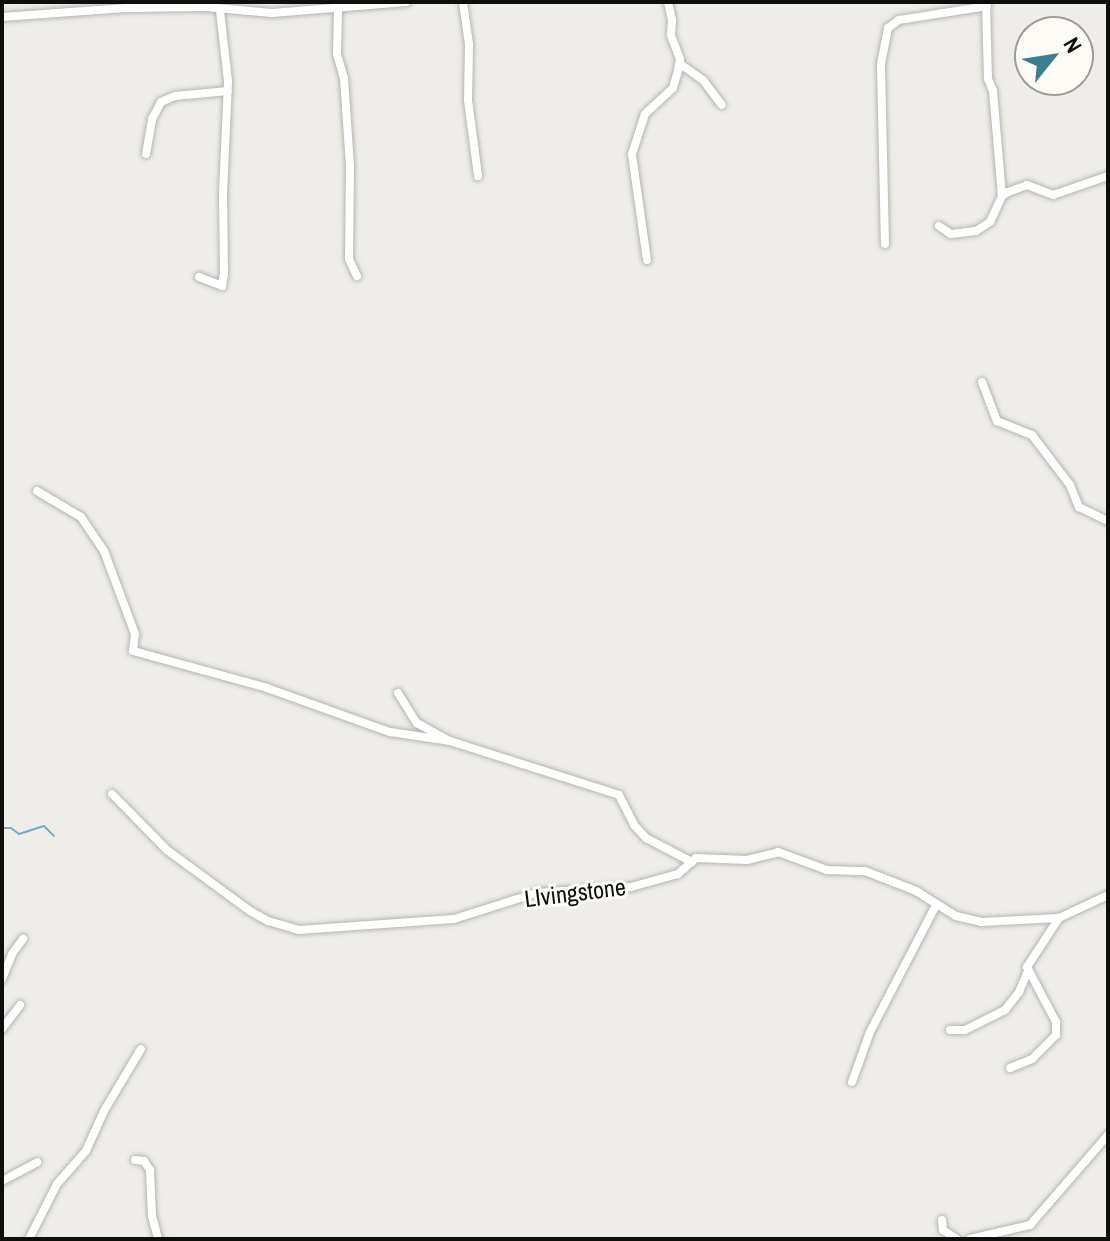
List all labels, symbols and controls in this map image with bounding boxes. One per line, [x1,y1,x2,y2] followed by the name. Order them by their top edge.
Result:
[1014,16,1094,96] north arrow
[1057,32,1089,58] text: N
[523,873,627,913] street label: LIvingstone

